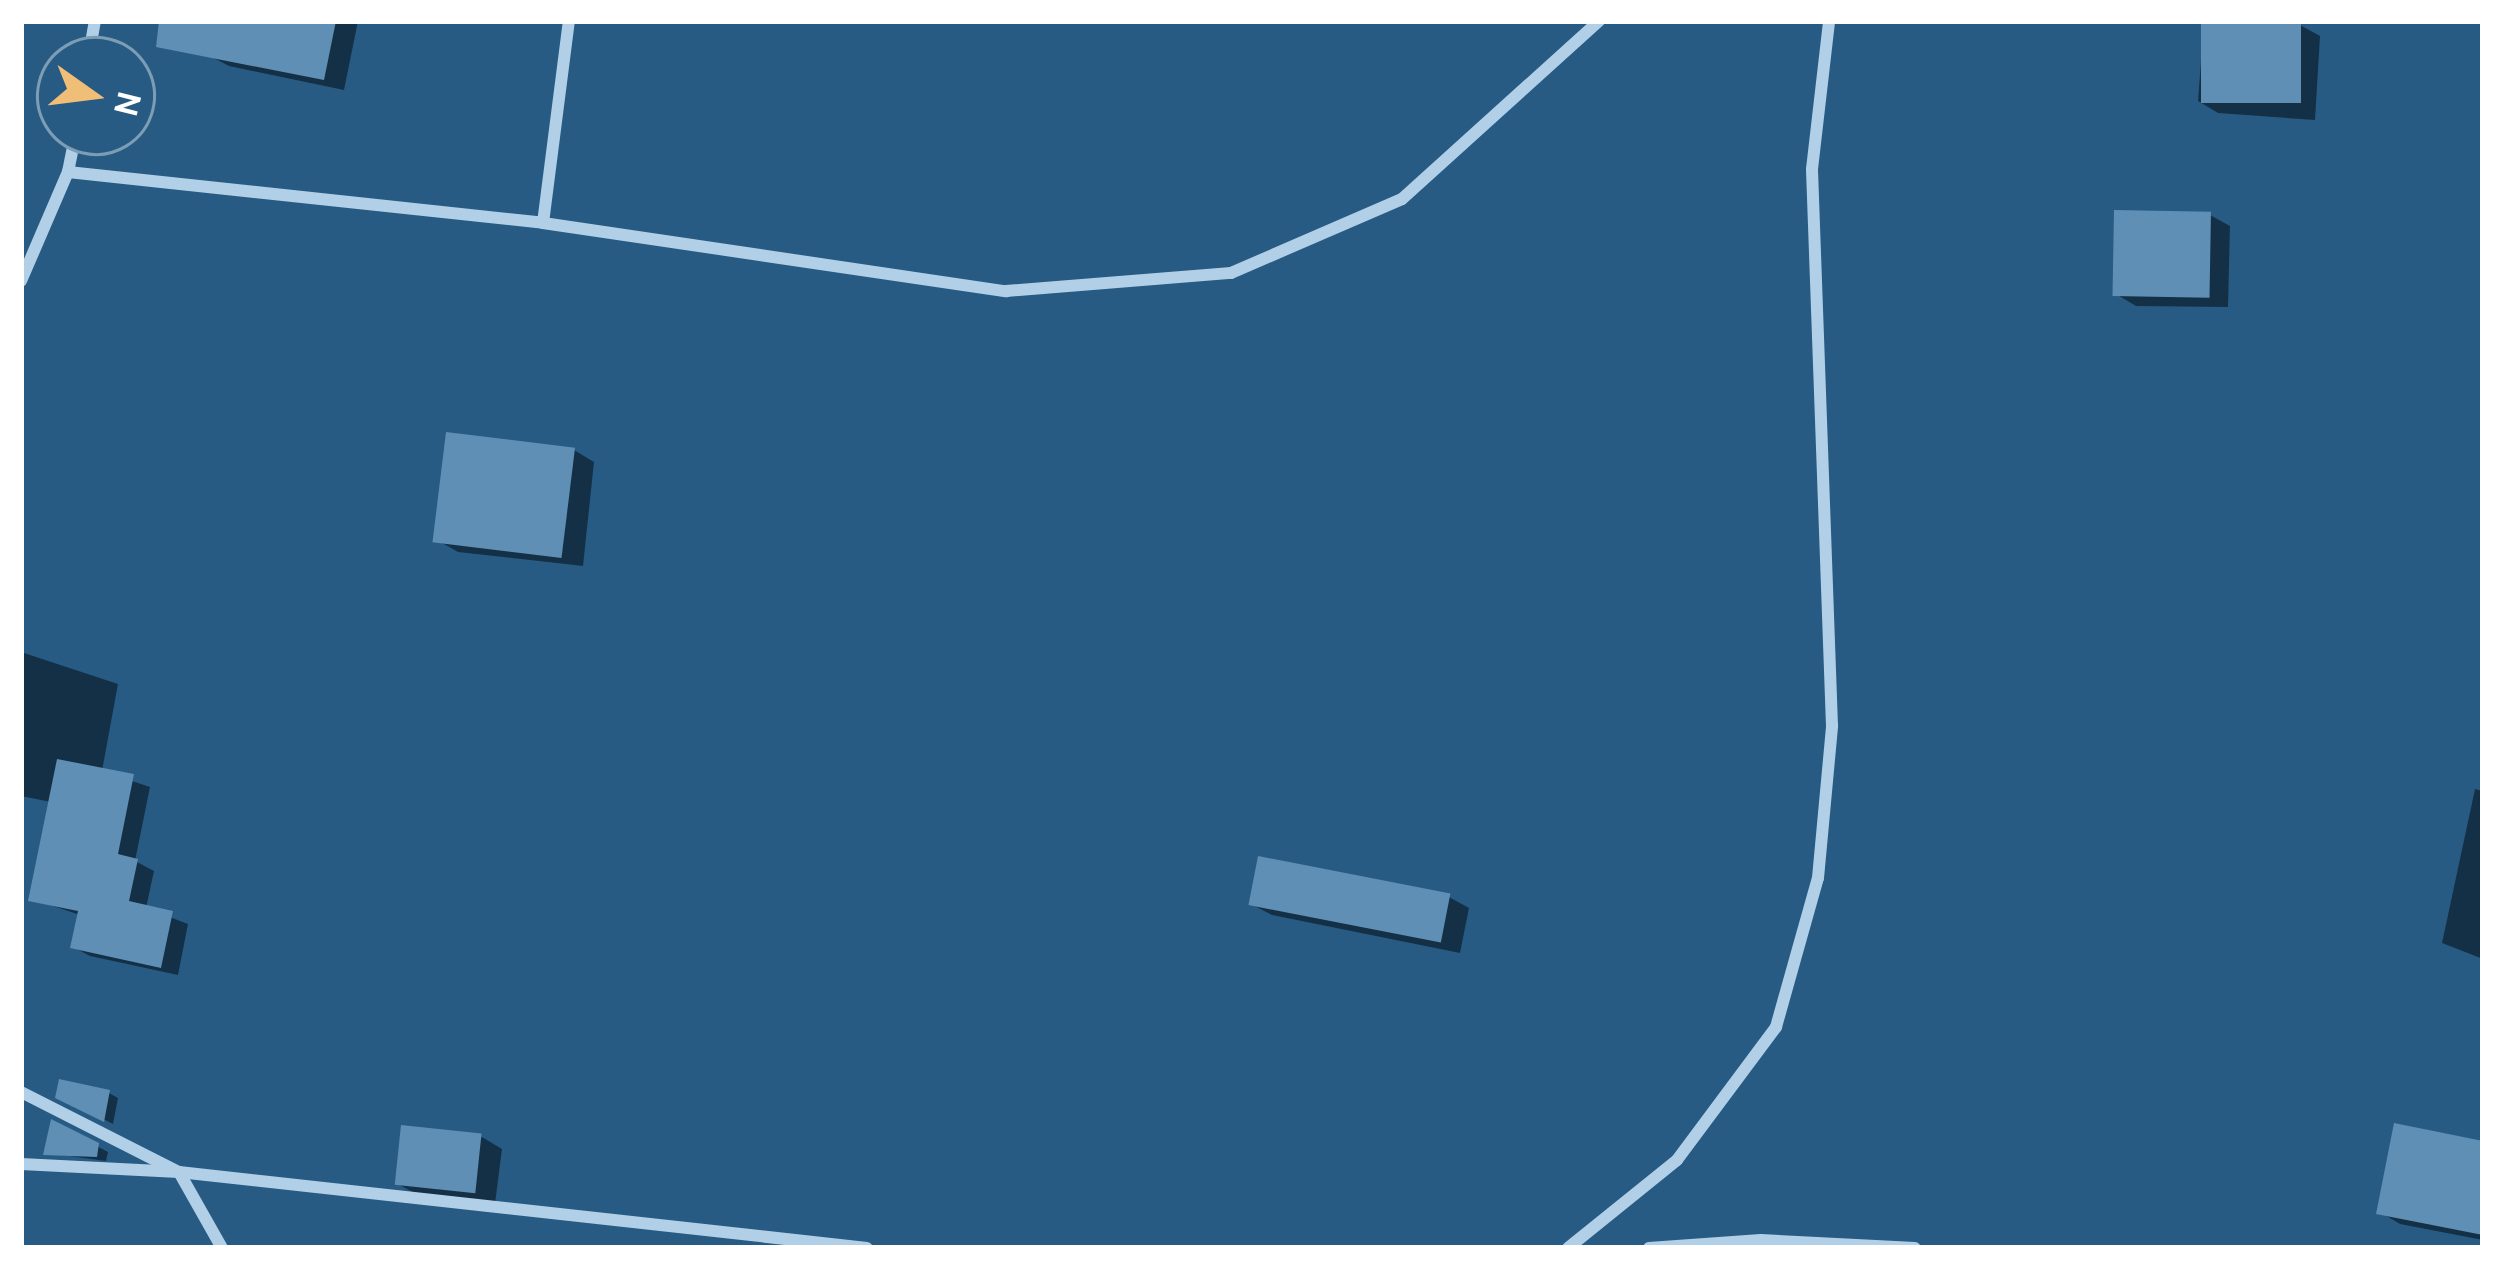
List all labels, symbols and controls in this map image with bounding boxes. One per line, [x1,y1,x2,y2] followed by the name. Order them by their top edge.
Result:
[36,36,156,156] north arrow
[106,88,150,120] text: N

